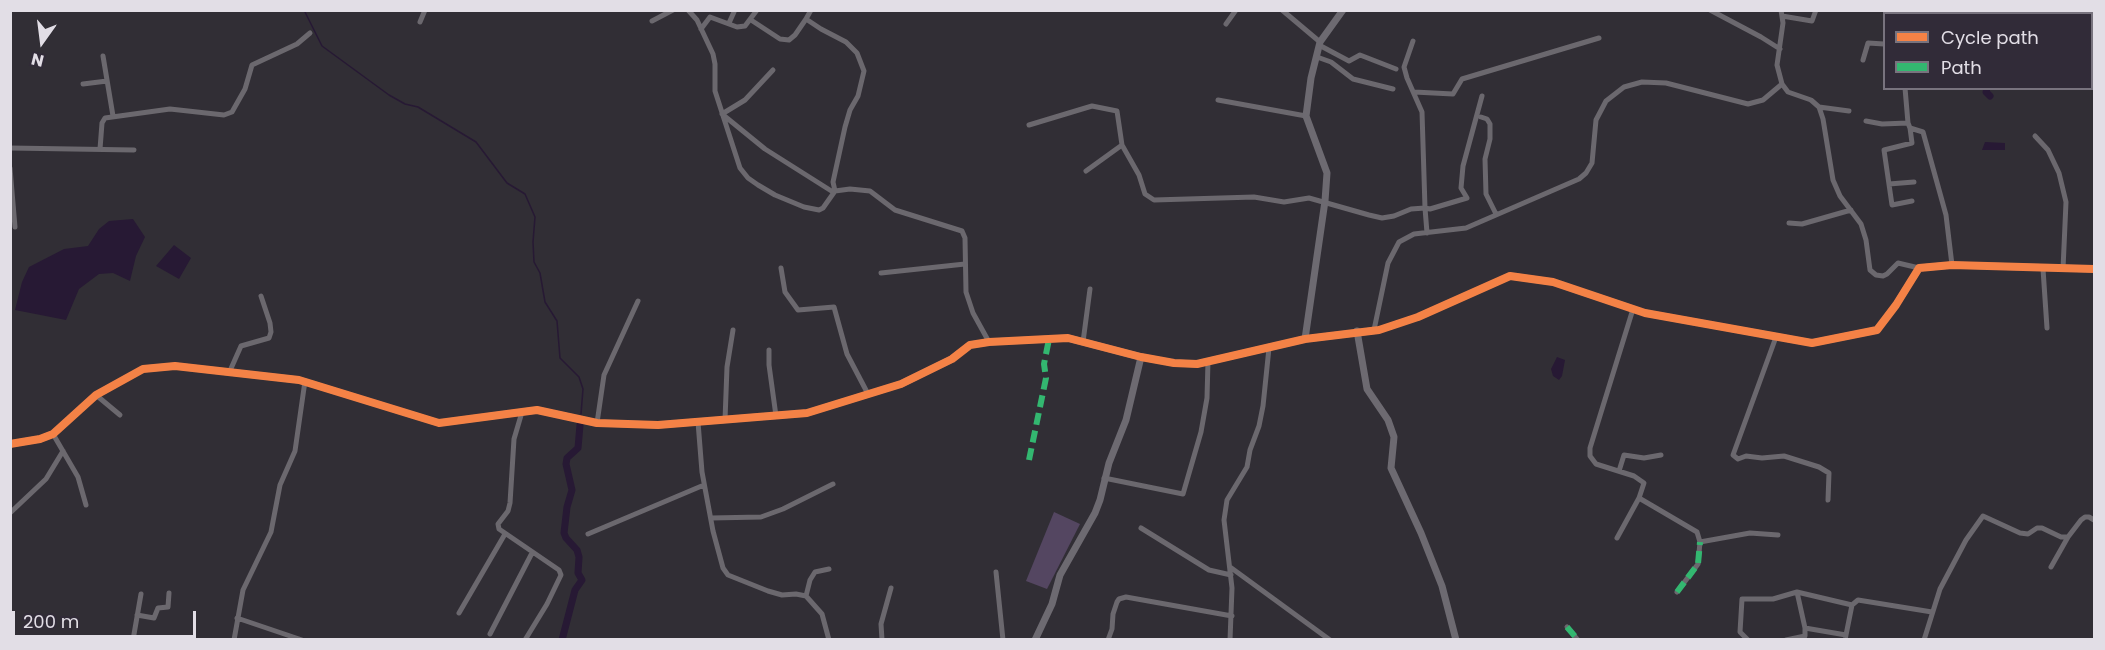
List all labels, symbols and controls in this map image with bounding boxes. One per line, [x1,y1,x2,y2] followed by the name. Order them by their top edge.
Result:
[12,12,72,72] north arrow
[1883,12,2093,90] legend
[1941,25,2039,50] text: Cycle path
[29,47,46,73] text: N
[1941,55,1982,80] text: Path
[15,599,200,637] scale bar
[23,609,79,634] text: 200 m

